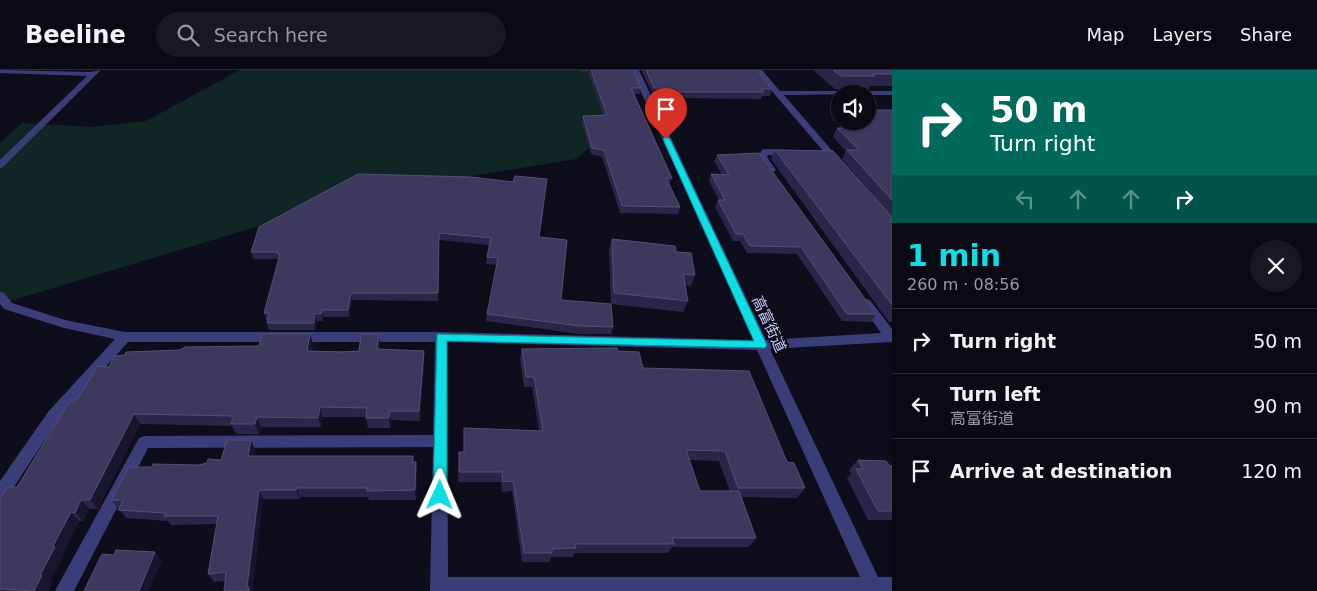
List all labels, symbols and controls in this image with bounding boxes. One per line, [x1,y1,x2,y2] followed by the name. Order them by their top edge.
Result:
[156,12,506,57] search box
[25,21,126,49] text: Beeline
[174,21,202,49] icon: search
[214,24,328,46] text: Search here
[1086,24,1124,45] text: Map
[1152,24,1212,45] text: Layers
[1240,24,1292,45] text: Share
[831,85,876,130] map controls
[831,85,876,130] button: sound
[645,88,687,139] pin
[907,90,972,155] icon: right
[990,90,1087,130] text: 50 m
[652,95,680,123] icon: arrive
[990,131,1095,156] text: Turn right
[1011,185,1039,213] icon: left
[1064,185,1092,213] icon: ahead
[1117,185,1145,213] icon: ahead
[1170,185,1198,213] icon: right
[907,238,1001,273] text: 1 min
[1250,240,1302,292] button: close
[907,275,1020,294] text: 260 m · 08:56
[748,293,790,355] street label: 高富街道
[907,327,935,355] icon: right
[950,330,1056,352] text: Turn right
[1253,330,1302,352] text: 50 m
[950,383,1041,405] text: Turn left
[907,392,935,420] icon: left
[1253,395,1302,417] text: 90 m
[950,409,1014,428] text: 高富街道
[907,457,935,485] icon: arrive
[950,460,1172,482] text: Arrive at destination
[1241,460,1302,482] text: 120 m
[413,468,465,520] position arrow

